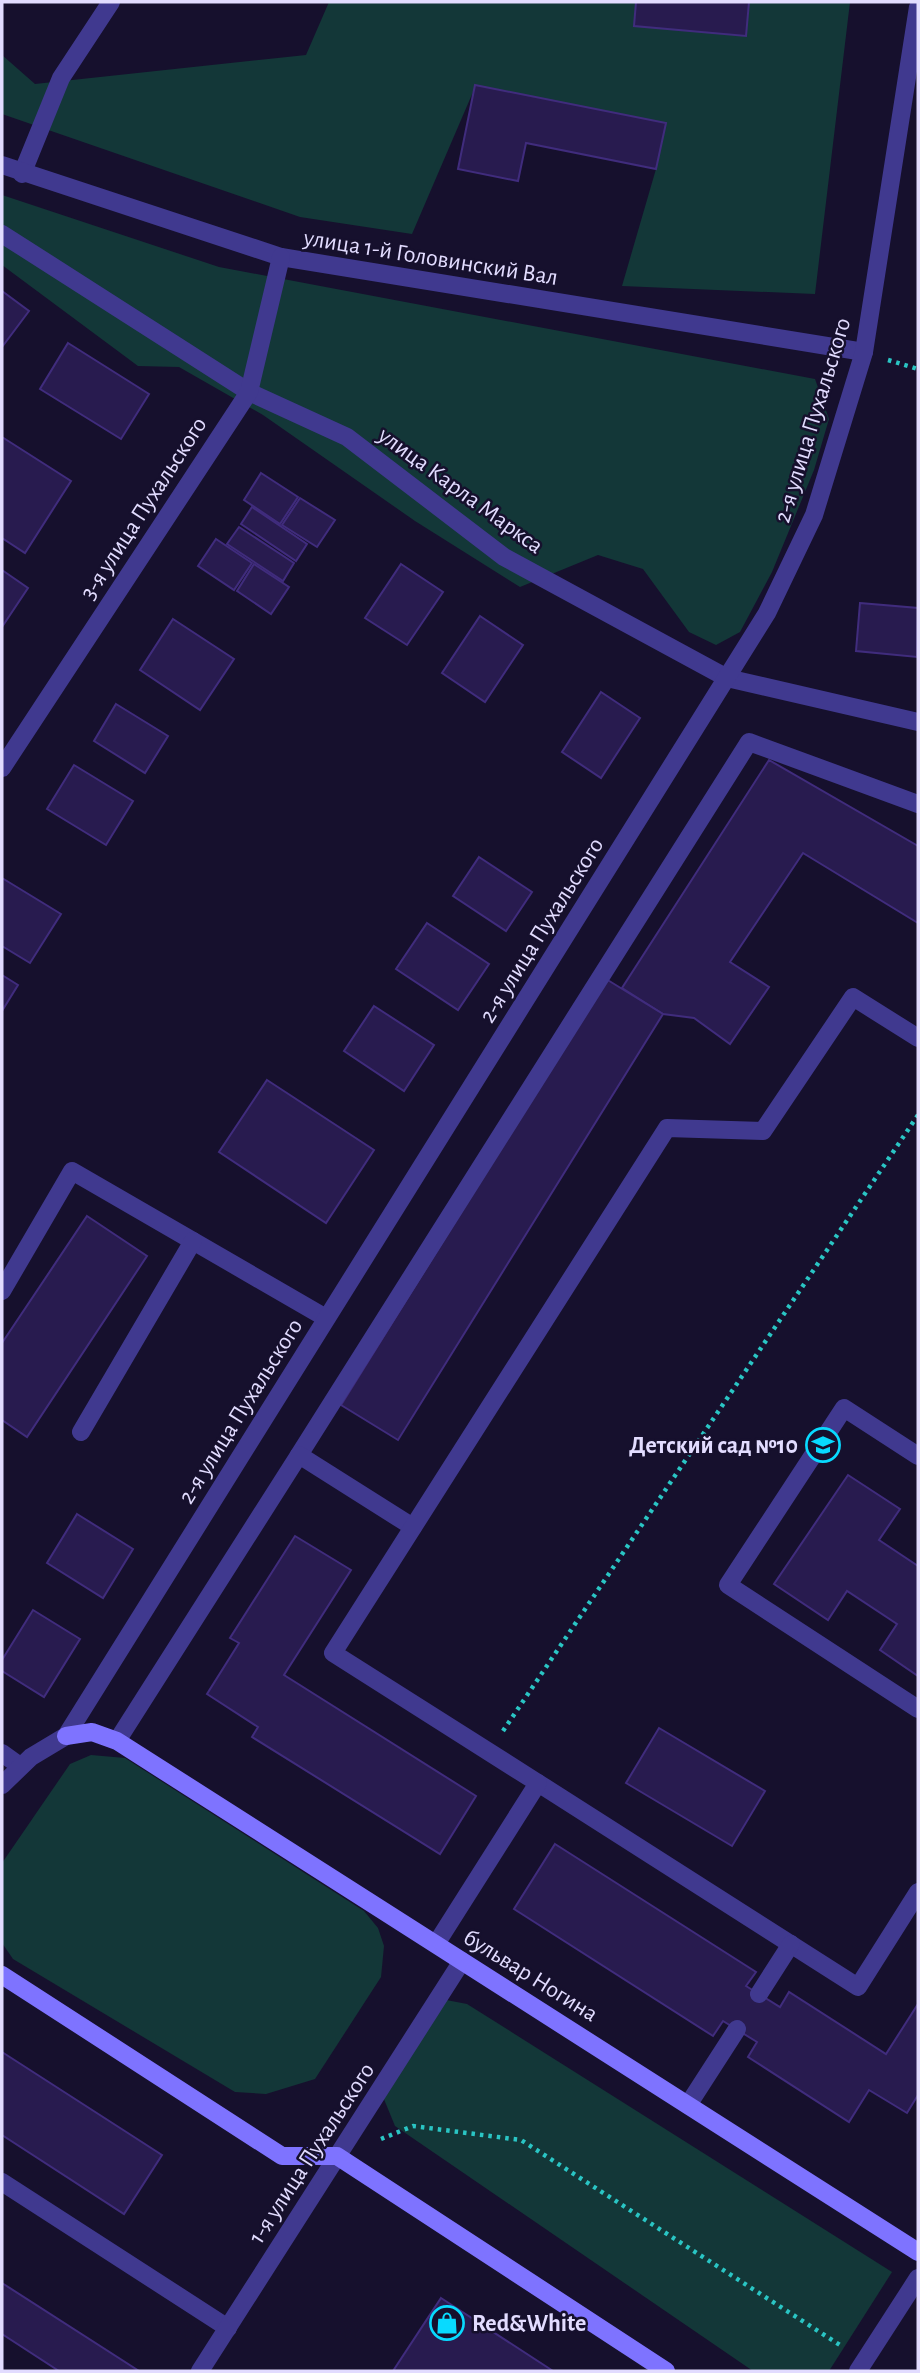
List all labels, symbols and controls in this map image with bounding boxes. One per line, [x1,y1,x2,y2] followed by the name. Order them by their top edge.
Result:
[301,226,560,290] street label: улица 1-й Головинский Вал
[770,315,856,526] street label: 2-я улица Пухальского
[76,413,212,604] street label: 3-я улица Пухальского
[373,423,547,559] street label: улица Карла Маркса
[475,834,608,1027] street label: 2-я улица Пухальского
[174,1315,307,1508] street label: 2-я улица Пухальского
[804,1426,842,1464] school or university icon: Детский сад №10
[629,1434,798,1458] place label: Детский сад №10
[459,1925,602,2027] street label: бульвар Ногина
[245,2059,379,2248] street label: 1-я улица Пухальского
[428,2304,466,2342] shop icon: Red&White
[472,2312,586,2336] place label: Red&White

